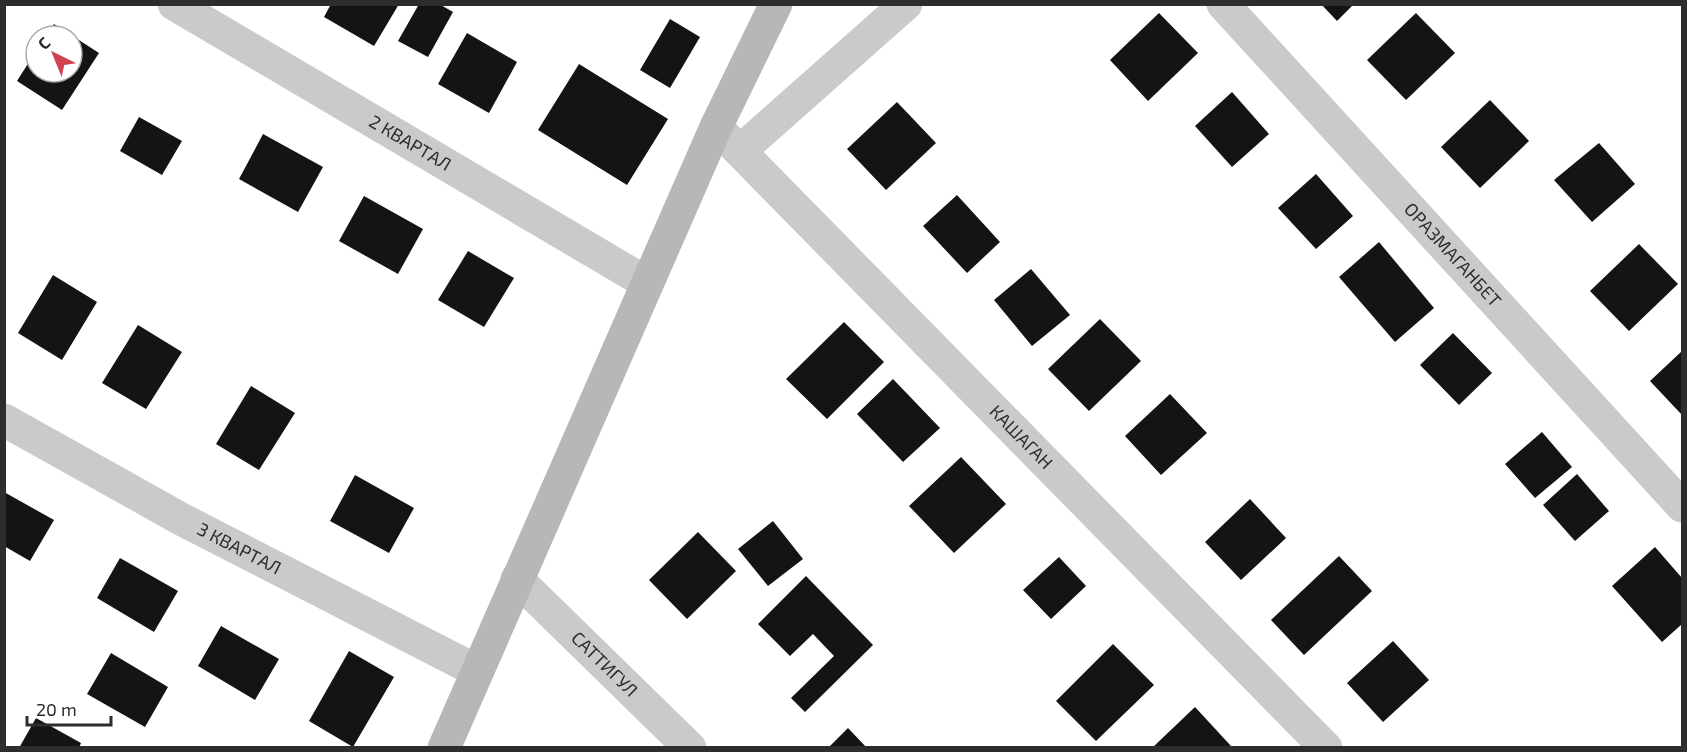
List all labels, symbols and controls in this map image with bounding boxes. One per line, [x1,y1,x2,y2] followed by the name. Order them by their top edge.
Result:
[24,24,84,84] north arrow
[34,33,53,53] text: С
[366,110,455,175] street label: 2 КВАРТАЛ
[1400,198,1507,311] street label: ОРАЗМАГАНБЕТ
[985,400,1058,473] street label: КАШАГАН
[194,517,285,579] street label: 3 КВАРТАЛ
[567,626,643,701] street label: САТТИГУЛ
[27,689,111,727] scale bar
[36,698,77,720] text: 20 m

